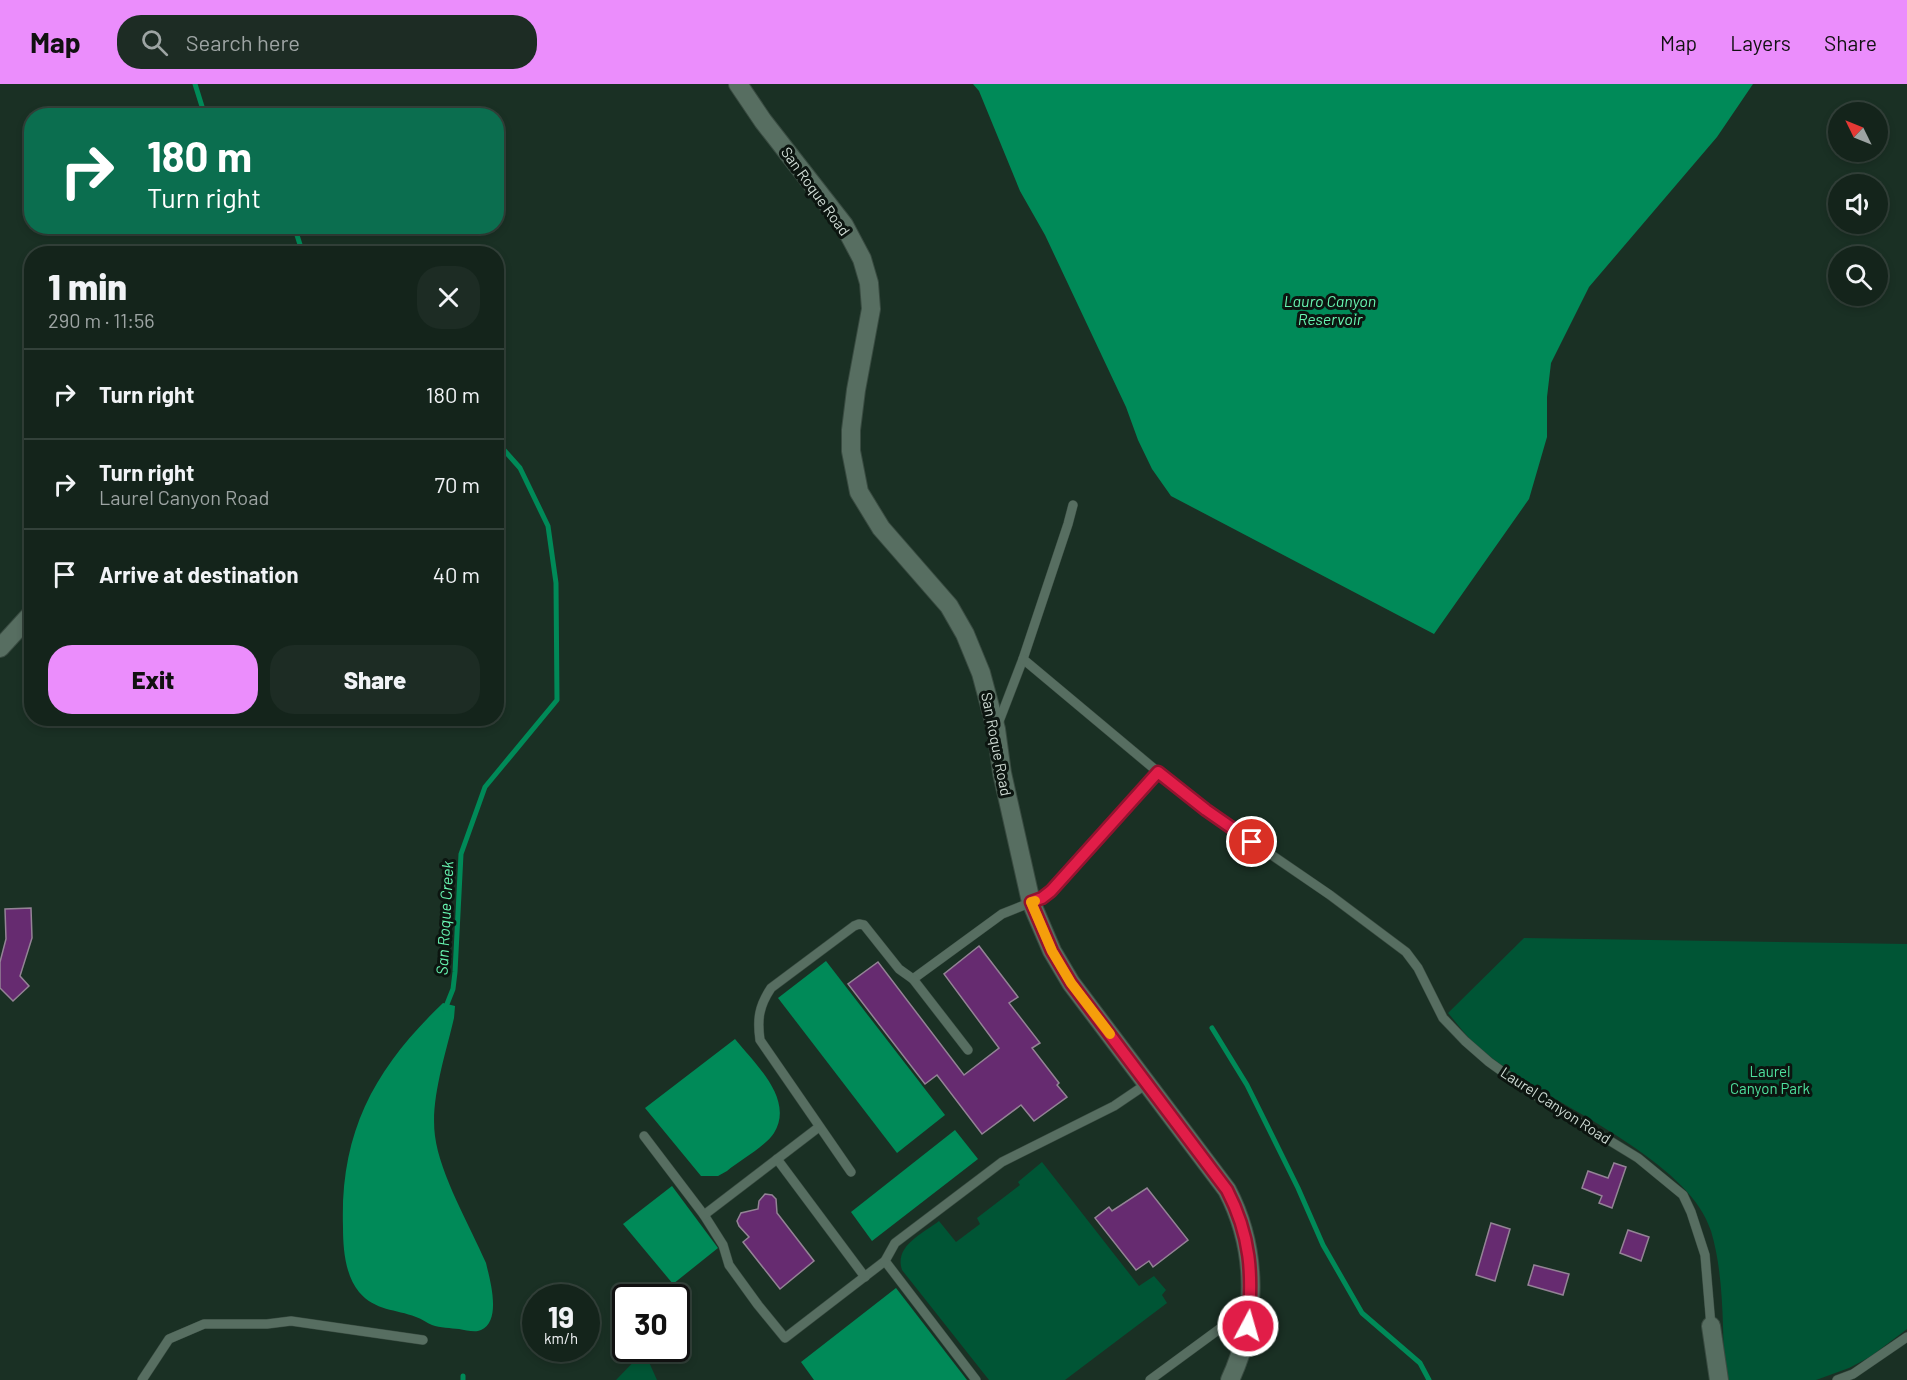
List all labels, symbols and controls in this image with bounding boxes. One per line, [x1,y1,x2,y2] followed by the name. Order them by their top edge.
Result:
[117,15,537,69] search box
[30,25,81,59] text: Map
[138,26,171,59] icon: search
[186,29,300,55] text: Search here
[1660,30,1697,55] text: Map
[1730,30,1791,55] text: Layers
[1824,30,1877,55] text: Share
[1828,102,1888,162] north arrow
[1828,102,1888,306] map controls
[147,130,252,180] text: 180 m
[48,132,126,210] icon: right
[778,143,854,239] street label: San Roque Road
[1828,174,1888,234] button: sound
[147,181,261,213] text: Turn right
[1828,246,1888,306] button: search
[48,264,127,307] text: 1 min
[417,266,480,329] button: close
[1284,291,1376,328] water label: Lauro Canyon Reservoir
[48,308,155,332] text: 290 m · 11:56
[48,378,81,411] icon: right
[99,381,194,407] text: Turn right
[426,381,480,407] text: 180 m
[99,459,194,485] text: Turn right
[48,468,81,501] icon: right
[435,471,480,497] text: 70 m
[99,485,269,509] text: Laurel Canyon Road
[48,558,81,591] icon: arrive
[99,561,298,587] text: Arrive at destination
[433,561,480,587] text: 40 m
[48,645,258,714] button: Exit
[270,645,480,714] button: Share
[978,691,1016,797] street label: San Roque Road
[1226,816,1277,867] pin
[1235,825,1268,858] icon: arrive
[432,860,456,976] water label: San Roque Creek
[1730,1062,1810,1097] park label: Laurel Canyon Park
[1498,1063,1614,1147] street label: Laurel Canyon Road
[612,1284,690,1362] speed limit sign: 30
[1216,1294,1280,1358] position arrow
[548,1298,574,1334] text: 19
[544,1329,578,1347] text: km/h

